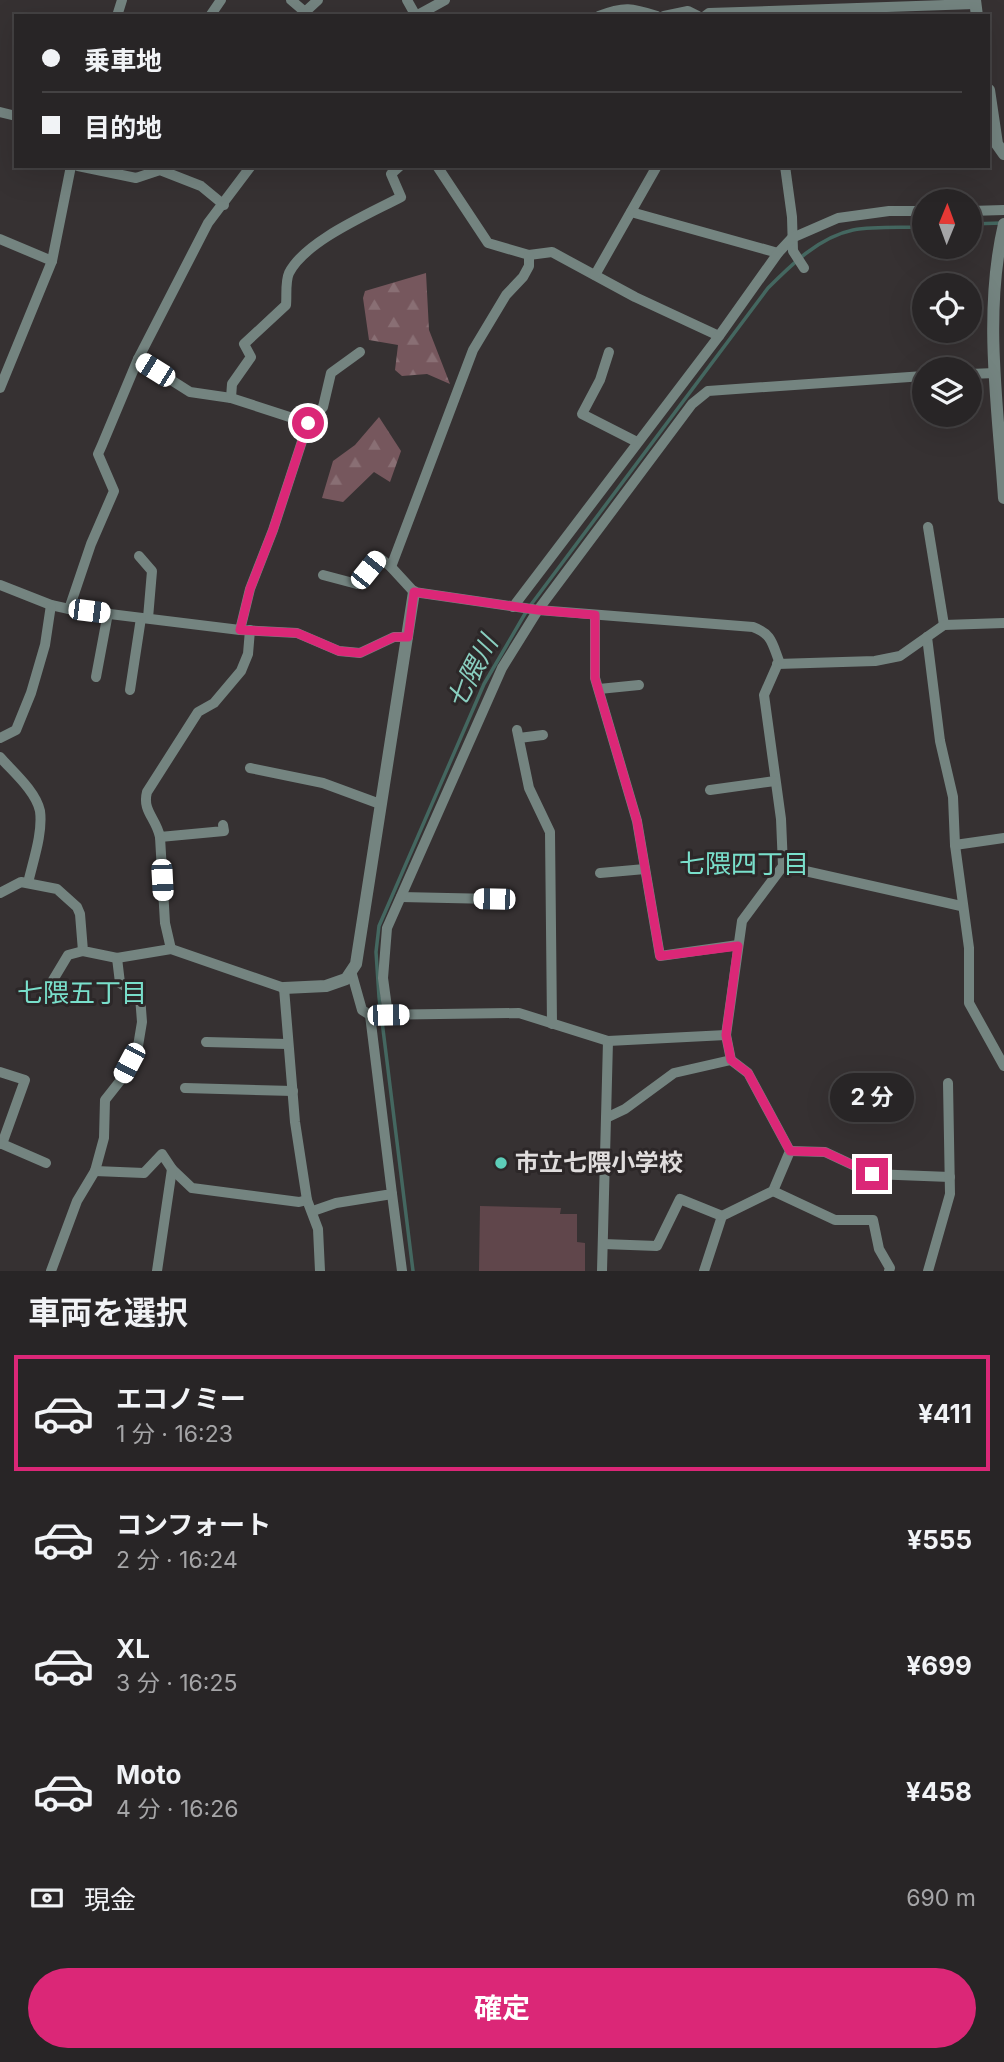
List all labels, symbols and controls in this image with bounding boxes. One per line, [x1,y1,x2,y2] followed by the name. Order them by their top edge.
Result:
[84,45,162,76] text: 乗車地
[84,112,162,143] text: 目的地
[912,189,982,259] north arrow
[912,189,982,427] map controls
[912,273,982,343] button: locate
[132,350,179,390] car
[912,357,982,427] button: layers
[292,407,324,439] route start
[347,547,390,593] car
[67,598,112,624] car
[440,627,505,713] water label: 七隈川
[679,848,809,879] district label: 七隈四丁目
[151,858,174,902] car
[473,888,516,910] car
[17,977,147,1008] district label: 七隈五丁目
[367,1004,410,1026] car
[110,1040,149,1086] car
[830,1072,914,1122] callout: 2 分
[851,1083,893,1111] text: 2 分
[515,1148,683,1177] place label: 市立七隈小学校
[493,1155,509,1171] marker: 市立七隈小学校
[856,1158,888,1190] route end
[28,1293,188,1332] text: 車両を選択
[32,1382,95,1445] icon: car
[116,1383,246,1414] text: エコノミー
[918,1398,972,1429] text: ¥411
[116,1420,233,1448] text: 1 分 · 16:23
[32,1508,95,1571] icon: car
[116,1509,271,1540] text: コンフォート
[907,1524,972,1555] text: ¥555
[116,1546,238,1574] text: 2 分 · 16:24
[116,1633,150,1664] text: XL
[32,1634,95,1697] icon: car
[907,1650,972,1681] text: ¥699
[116,1669,238,1697] text: 3 分 · 16:25
[116,1759,181,1790] text: Moto
[32,1760,95,1823] icon: car
[906,1776,972,1807] text: ¥458
[116,1795,238,1823] text: 4 分 · 16:26
[28,1879,66,1917] icon: cash
[84,1884,136,1915] text: 現金
[906,1884,976,1912] text: 690 m
[28,1968,976,2048] button: 確定

